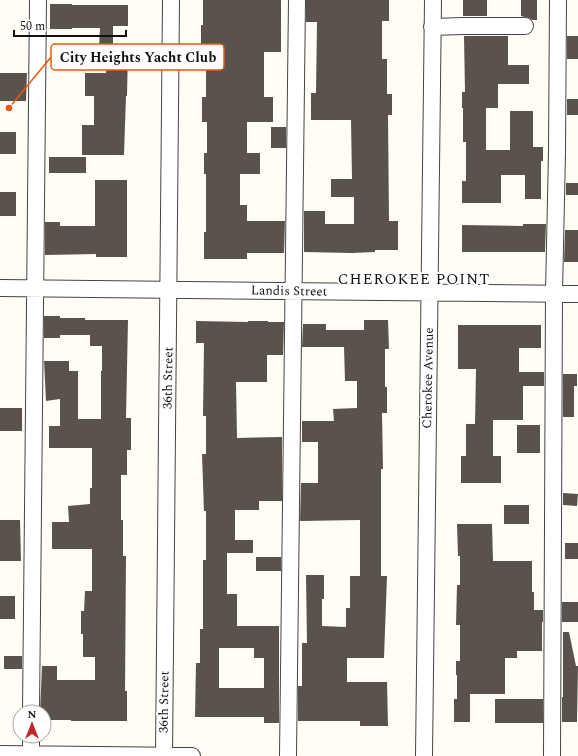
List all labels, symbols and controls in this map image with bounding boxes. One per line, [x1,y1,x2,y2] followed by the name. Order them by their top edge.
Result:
[14,12,126,38] scale bar
[20,17,45,36] text: 50 m
[51,44,224,70] callout: City Heights Yacht Club
[60,47,216,68] text: City Heights Yacht Club
[338,268,490,291] district label: CHEROKEE POINT
[251,280,328,302] street label: Landis Street
[417,327,439,429] street label: Cherokee Avenue
[157,346,179,409] street label: 36th Street
[153,670,175,733] street label: 36th Street
[12,704,52,744] north arrow
[28,706,37,723] text: N

